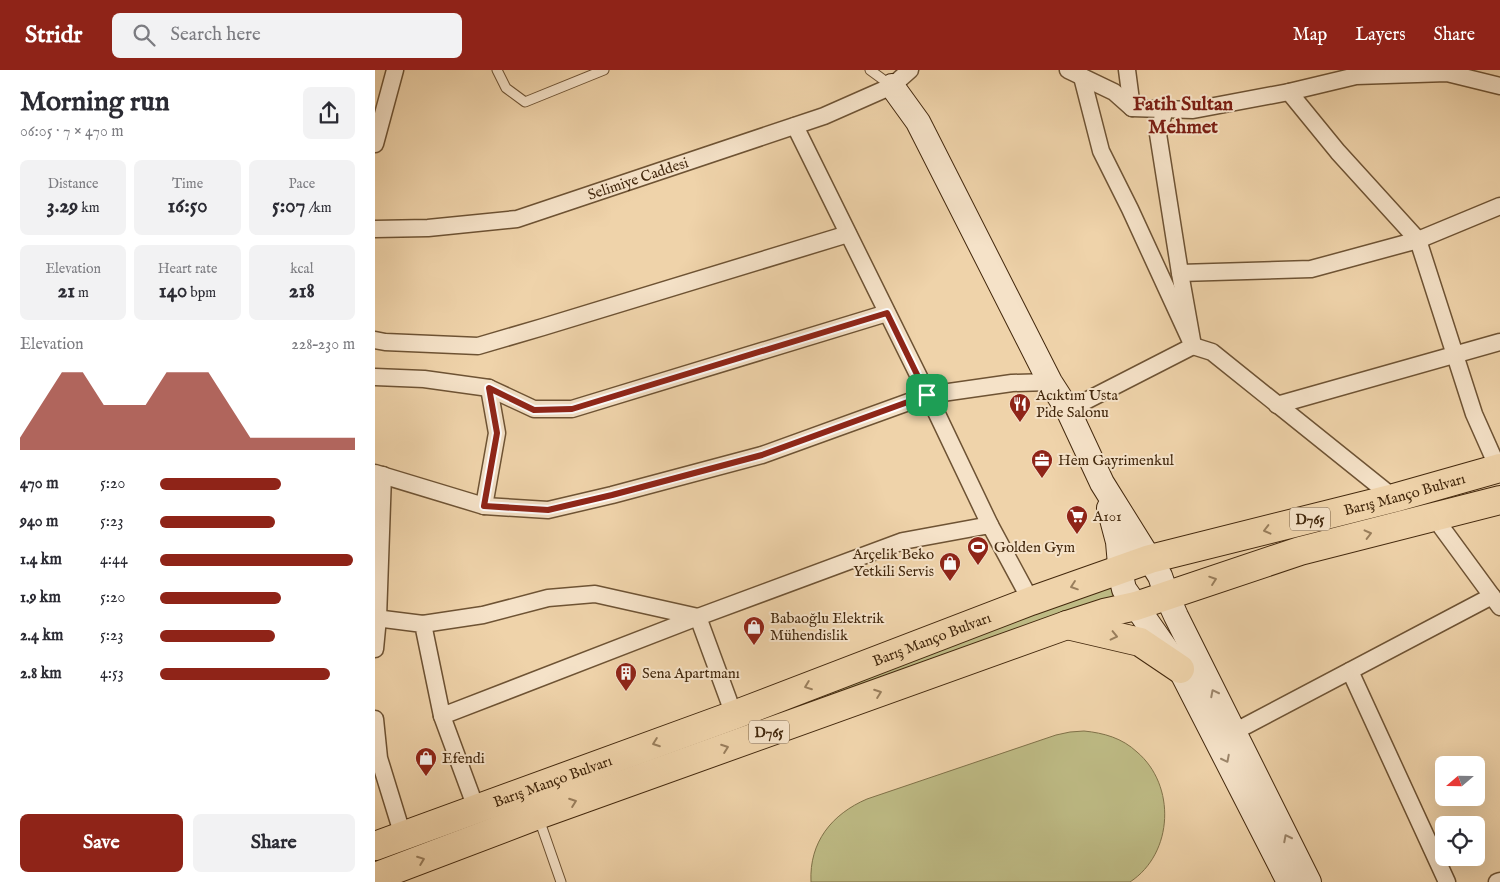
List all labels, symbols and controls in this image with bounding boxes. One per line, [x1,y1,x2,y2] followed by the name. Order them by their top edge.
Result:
[112,13,462,58] search box
[25,20,82,51] text: Stridr
[130,21,158,49] icon: search
[170,23,261,47] text: Search here
[1293,24,1327,47] text: Map
[1355,24,1406,47] text: Layers
[1434,24,1475,47] text: Share
[20,85,170,120] text: Morning run
[303,87,355,139] button: share
[1133,92,1234,140] district label: Fatih Sultan Mehmet
[20,122,124,142] text: 06:05 · 7 × 470 m
[585,153,691,205] street label: Selimiye Caddesi
[48,175,98,193] text: Distance
[172,175,203,193] text: Time
[289,175,315,193] text: Pace
[47,193,78,220] text: 3.29
[167,193,208,220] text: 16:50
[272,193,305,220] text: 5:07
[78,199,100,217] text: km
[305,199,332,217] text: /km
[45,260,101,278] text: Elevation
[158,260,217,278] text: Heart rate
[290,260,314,278] text: kcal
[57,278,75,305] text: 21
[159,278,187,305] text: 140
[289,278,315,305] text: 218
[75,284,89,302] text: m
[187,284,216,302] text: bpm
[20,335,83,355] text: Elevation
[291,335,355,355] text: 228–230 m
[906,374,948,416] pin
[913,381,941,409] icon: arrive
[1035,386,1118,422] place label: Acıktım Usta Pide Salonu
[1008,392,1032,423] restaurant icon: Acıktım Usta Pide Salonu
[1030,448,1054,479] office icon: Hem Gayrimenkul
[1058,451,1175,470] place label: Hem Gayrimenkul
[1342,469,1468,520] street label: Barış Manço Bulvarı
[20,474,59,494] text: 470 m
[100,474,125,494] text: 5:20
[1065,504,1089,535] supermarket icon: A101
[1092,507,1122,526] place label: A101
[1290,508,1330,530] road number: D765
[20,512,58,532] text: 940 m
[100,512,124,532] text: 5:23
[1262,524,1271,535] one-way arrow
[1364,529,1372,539] one-way arrow
[966,535,990,566] sports icon: Golden Gym
[994,538,1075,557] place label: Golden Gym
[852,545,934,581] place label: Arçelik Beko Yetkili Servis
[20,550,62,570] text: 1.4 km
[100,550,128,570] text: 4:44
[938,551,962,582] shop icon: Arçelik Beko Yetkili Servis
[1208,576,1216,586] one-way arrow
[1071,580,1079,590] one-way arrow
[20,588,61,608] text: 1.9 km
[100,588,125,608] text: 5:20
[870,608,994,671] street label: Barış Manço Bulvarı
[770,609,885,645] place label: Babaoğlu Elektrik Mühendislik
[742,615,766,646] shop icon: Babaoğlu Elektrik Mühendislik
[20,626,63,646] text: 2.4 km
[100,626,124,646] text: 5:23
[1110,630,1119,641] one-way arrow
[614,661,638,692] building icon: Sena Apartmanı
[20,664,62,684] text: 2.8 km
[100,664,124,684] text: 4:53
[642,664,740,683] place label: Sena Apartmanı
[804,680,813,691] one-way arrow
[874,689,882,699] one-way arrow
[1210,689,1221,698] one-way arrow
[749,720,789,744] road number: D765
[652,737,660,747] one-way arrow
[721,744,729,754] one-way arrow
[414,746,438,777] shop icon: Efendi
[442,749,485,768] place label: Efendi
[491,751,615,812] street label: Barış Manço Bulvarı
[1220,753,1230,762] one-way arrow
[1435,756,1485,806] north arrow
[1435,756,1485,866] map controls
[568,798,576,808] one-way arrow
[20,814,183,872] button: Save
[193,814,355,872] button: Share
[1435,816,1485,866] button: locate
[1283,835,1293,844] one-way arrow
[416,856,424,866] one-way arrow

